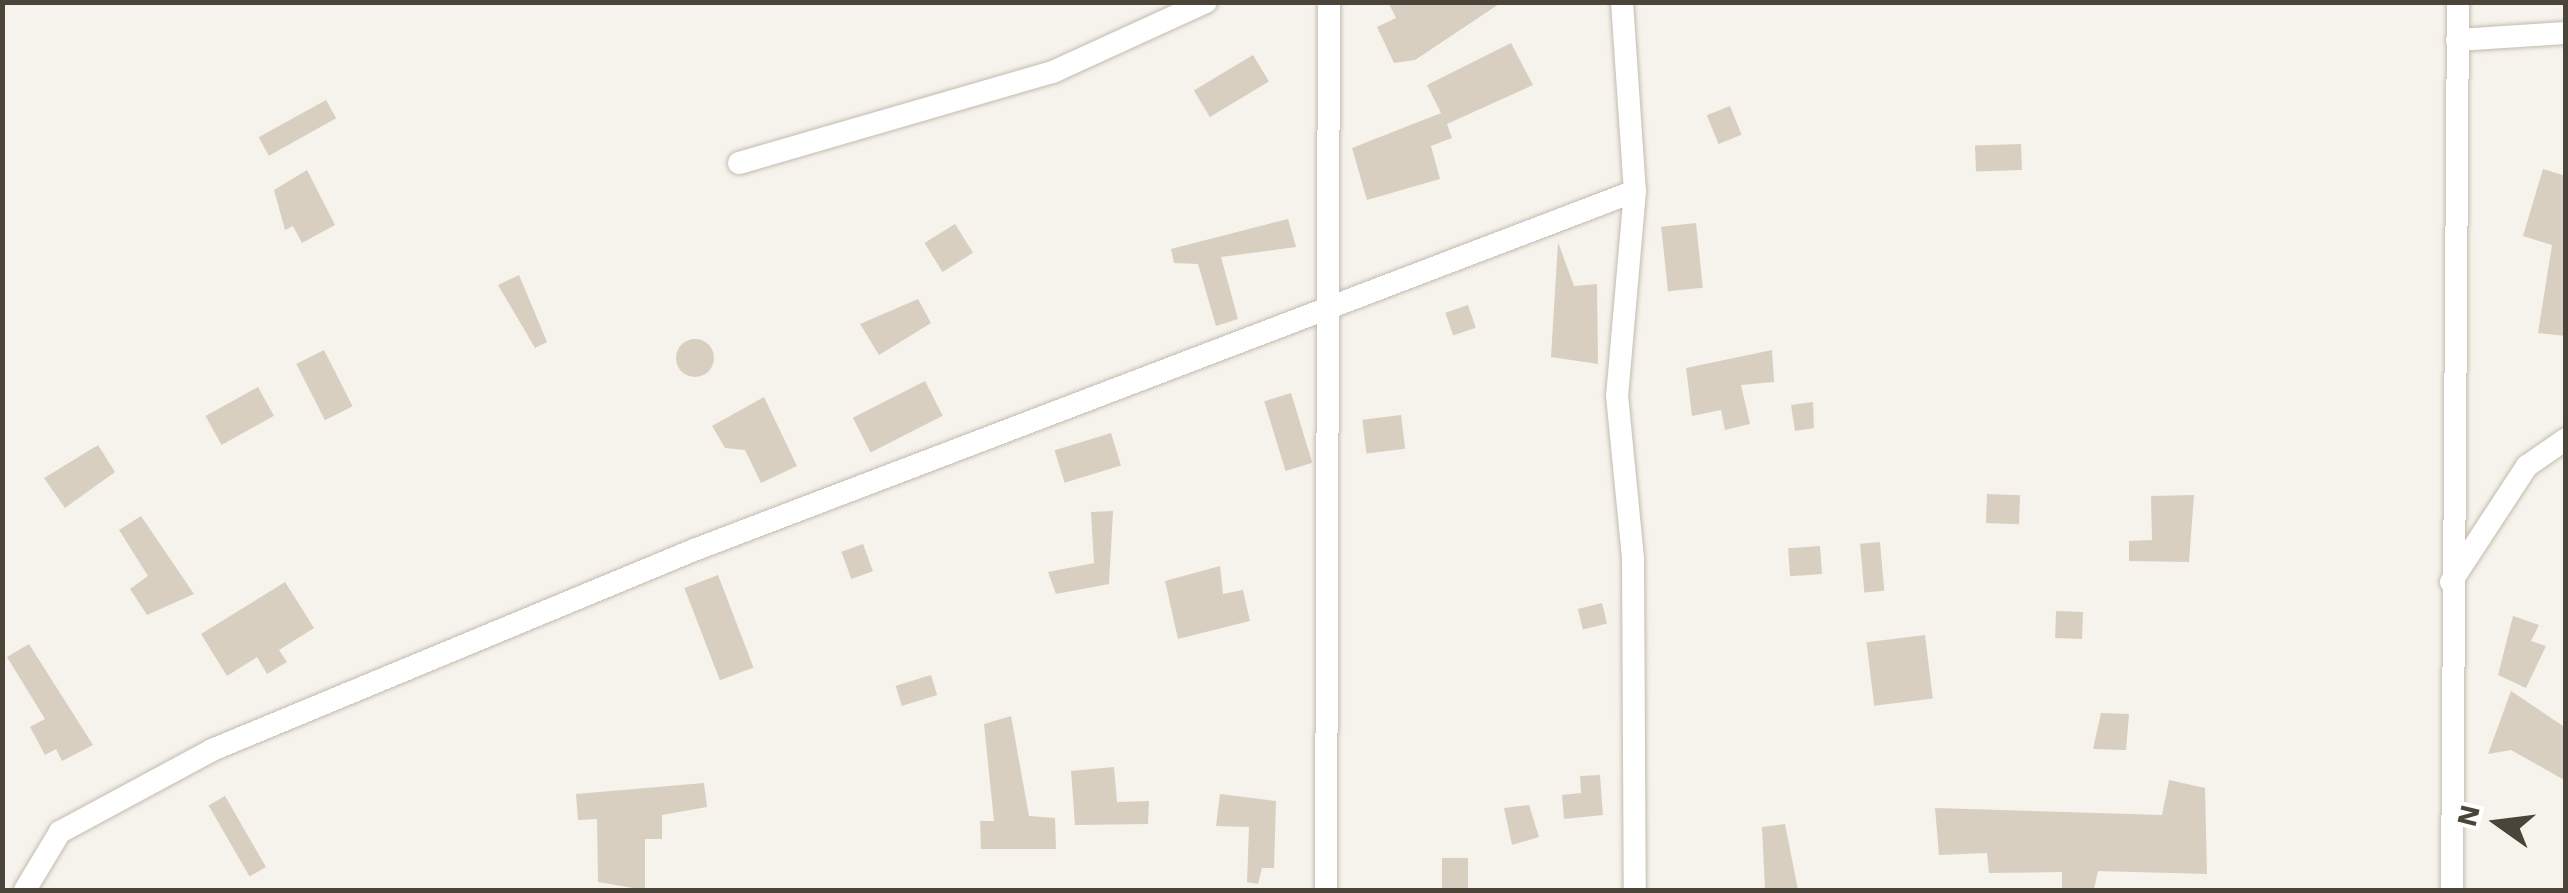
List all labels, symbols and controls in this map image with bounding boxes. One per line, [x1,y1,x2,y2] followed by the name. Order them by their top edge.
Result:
[2448,773,2548,873] north arrow
[2450,802,2487,830] text: N

